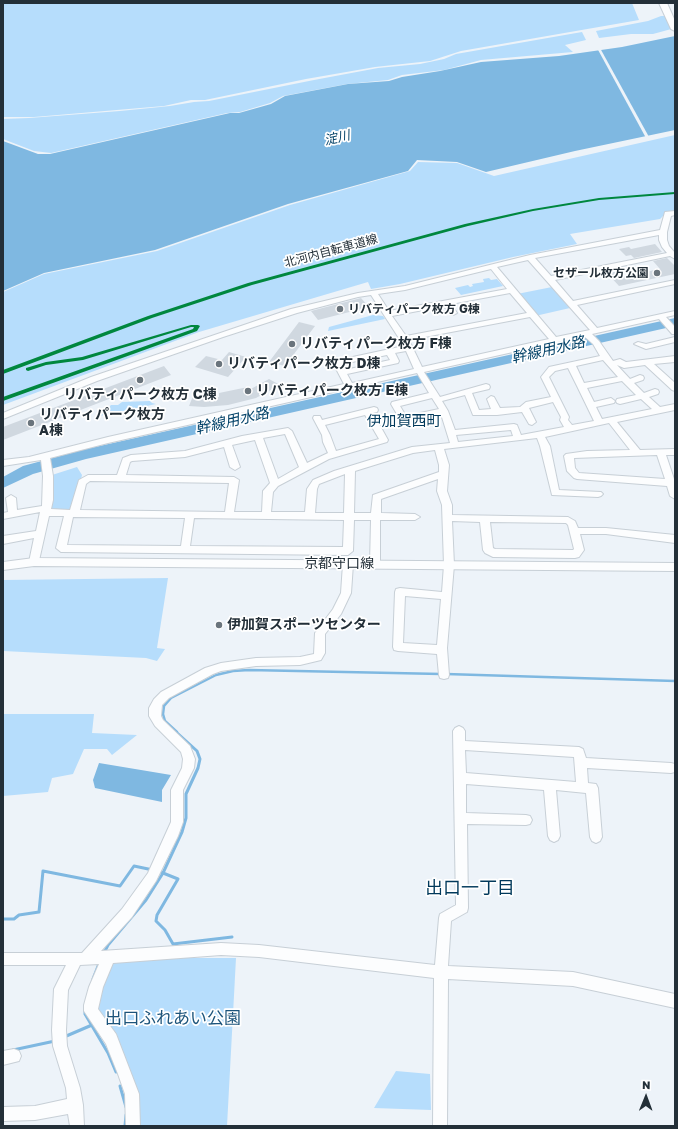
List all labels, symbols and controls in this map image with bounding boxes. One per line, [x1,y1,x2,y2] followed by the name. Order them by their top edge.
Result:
[323,127,351,149] water label: 淀川
[283,232,379,270] street label: 北河内自転車道線
[553,266,649,280] place label: セザール枚方公園
[652,268,662,278] marker: セザール枚方公園
[348,302,480,316] place label: リバティパーク枚方 G棟
[335,304,345,314] marker: リバティパーク枚方 G棟
[509,333,587,367] water label: 幹線用水路
[300,336,452,352] place label: リバティパーク枚方 F棟
[287,339,297,349] marker: リバティパーク枚方 F棟
[227,356,381,372] place label: リバティパーク枚方 D棟
[214,359,224,369] marker: リバティパーク枚方 D棟
[135,375,145,385] marker: リバティパーク枚方 C棟
[256,383,408,399] place label: リバティパーク枚方 E棟
[243,386,253,396] marker: リバティパーク枚方 E棟
[63,387,217,403] place label: リバティパーク枚方 C棟
[193,404,271,438] water label: 幹線用水路
[39,407,165,440] place label: リバティパーク枚方 A棟
[367,412,441,430] district label: 伊加賀西町
[26,418,36,428] marker: リバティパーク枚方 A棟
[304,556,374,572] street label: 京都守口線
[227,617,381,633] place label: 伊加賀スポーツセンター
[214,620,224,630] marker: 伊加賀スポーツセンター
[425,877,515,899] district label: 出口一丁目
[105,1009,241,1029] park label: 出口ふれあい公園
[626,1077,666,1117] north arrow
[642,1078,651,1091] text: N

